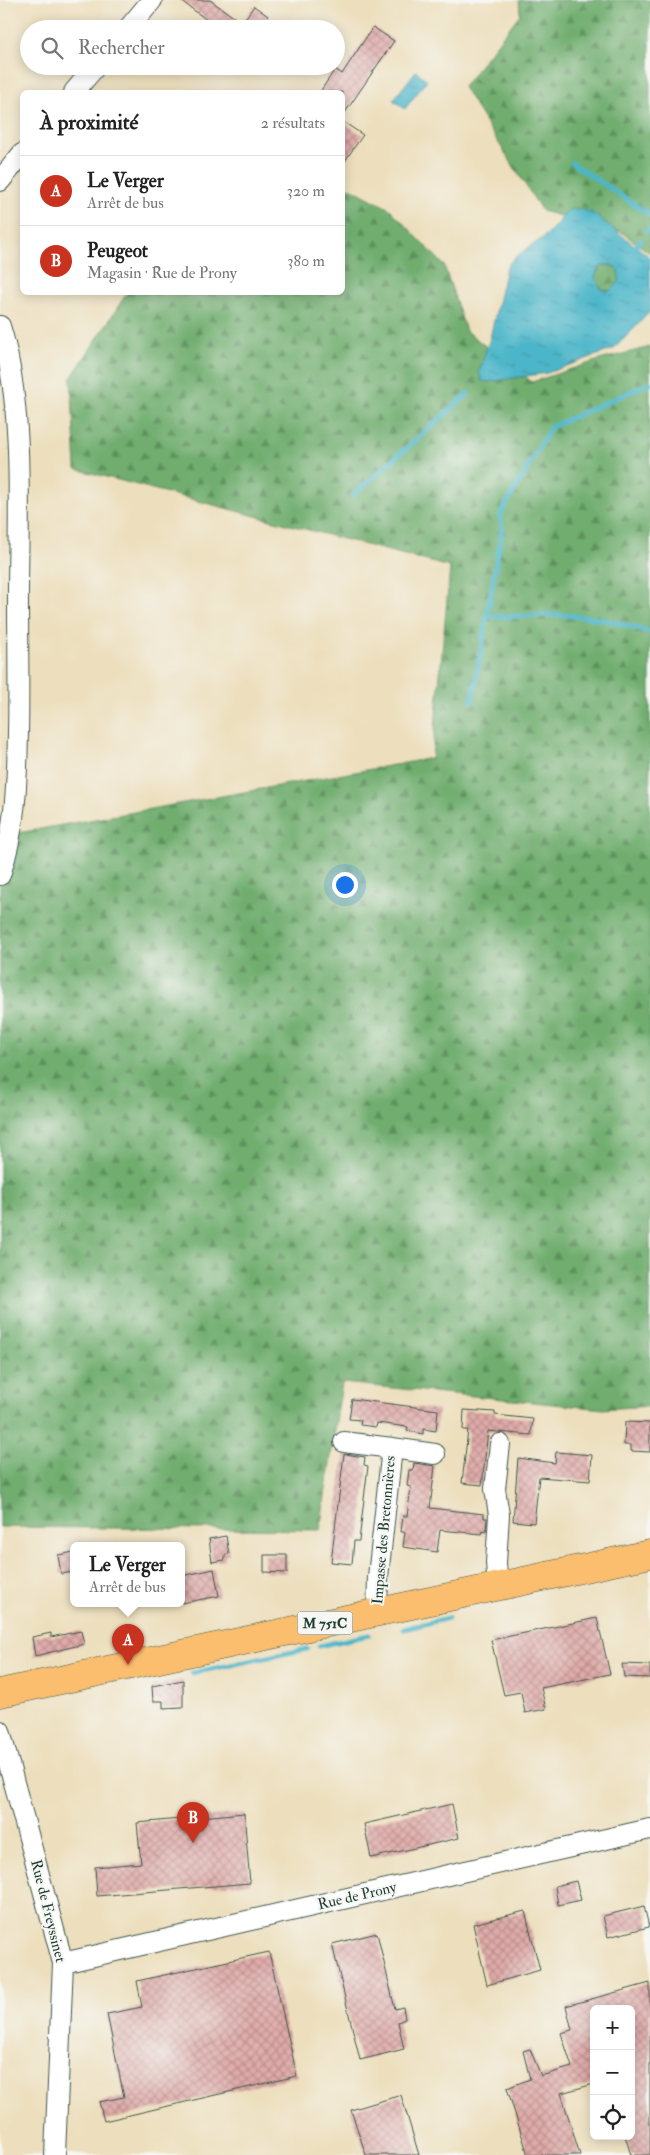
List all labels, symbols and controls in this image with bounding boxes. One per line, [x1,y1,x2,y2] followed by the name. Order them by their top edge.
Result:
[20,20,345,75] search box
[38,34,66,62] icon: search
[78,36,165,60] text: Rechercher
[40,109,138,136] text: À proximité
[261,113,325,133] text: 2 résultats
[87,169,164,193] text: Le Verger
[51,181,61,201] text: A
[287,181,325,201] text: 320 m
[87,193,164,213] text: Arrêt de bus
[87,239,148,263] text: Peugeot
[51,251,61,271] text: B
[287,251,325,271] text: 380 m
[87,263,237,283] text: Magasin · Rue de Prony
[332,872,358,898] your location
[368,1455,401,1605] street label: Impasse des Bretonnières
[70,1542,185,1607] popup
[89,1553,166,1577] text: Le Verger
[89,1577,166,1597] text: Arrêt de bus
[298,1612,352,1635] road number: M 751C
[112,1624,144,1665] pin: A
[177,1802,209,1843] pin: B
[26,1858,70,1964] street label: Rue de Freyssinet
[316,1878,399,1914] street label: Rue de Prony
[590,2005,635,2140] map controls
[590,2005,635,2050] button: +
[590,2050,635,2095] button: −
[590,2095,635,2140] button: locate

